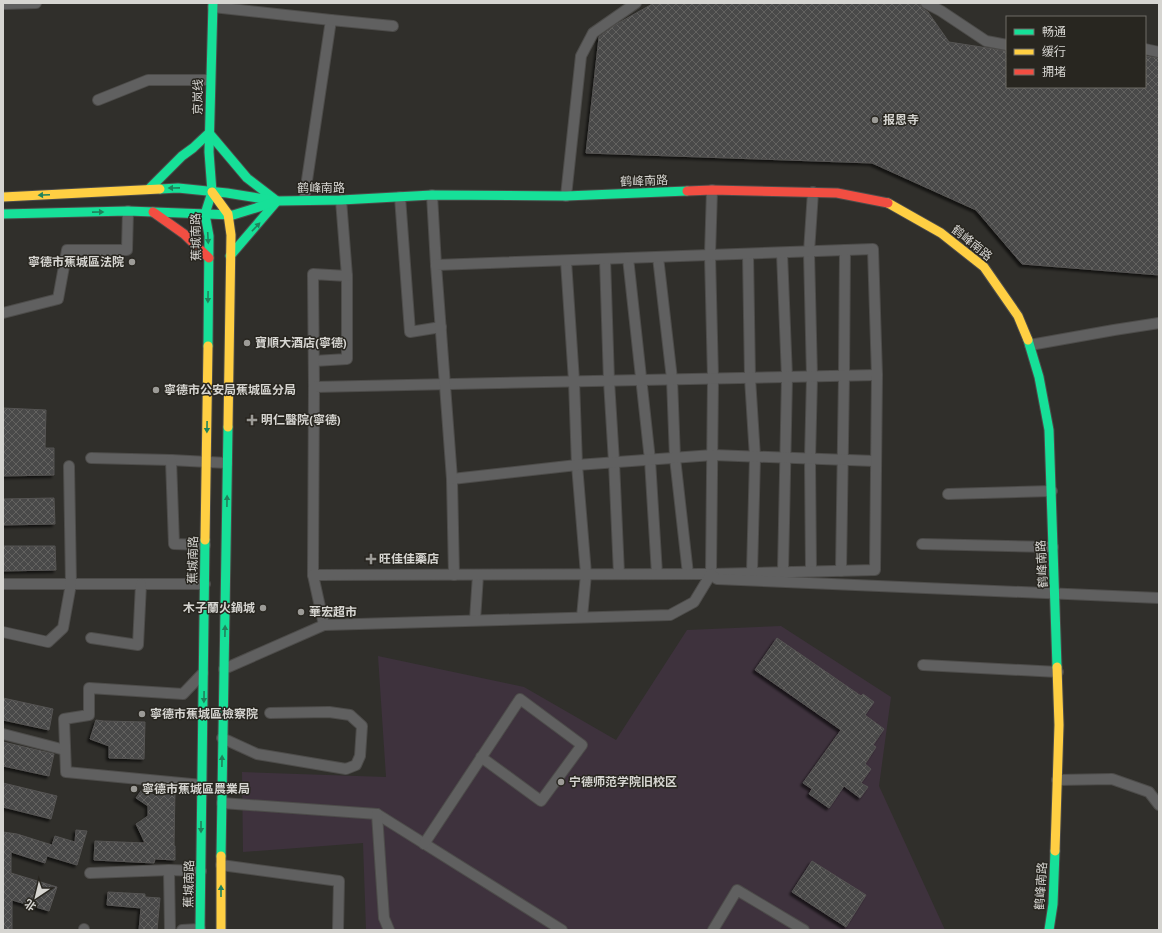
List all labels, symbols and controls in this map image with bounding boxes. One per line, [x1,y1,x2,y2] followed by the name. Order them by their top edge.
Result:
[1006,16,1146,88] legend
[1042,25,1066,39] text: 畅通
[1042,45,1066,59] text: 缓行
[1042,65,1066,79] text: 拥堵
[191,79,205,115] street label: 京岚线
[883,113,919,127] place label: 报恩寺
[870,115,880,125] marker: 报恩寺
[620,173,668,189] street label: 鹤峰南路
[297,181,345,195] street label: 鹤峰南路
[167,185,180,191] one-way arrow
[38,192,50,199] one-way arrow
[92,209,105,215] one-way arrow
[189,213,203,261] street label: 蕉城南路
[251,222,261,232] one-way arrow
[949,222,995,264] street label: 鹤峰南路
[205,232,212,244] one-way arrow
[28,255,124,269] place label: 寧德市蕉城區法院
[127,257,137,267] marker: 寧德市蕉城區法院
[205,291,211,304] one-way arrow
[255,336,347,350] place label: 寶順大酒店(寧德)
[242,338,252,348] marker: 寶順大酒店(寧德)
[164,383,296,397] place label: 寧德市公安局蕉城區分局
[151,385,161,395] marker: 寧德市公安局蕉城區分局
[261,413,341,427] place label: 明仁醫院(寧德)
[246,414,258,426] marker: 明仁醫院(寧德)
[204,421,210,434] one-way arrow
[224,494,230,507] one-way arrow
[186,536,200,584] street label: 蕉城南路
[1034,540,1050,588] street label: 鹤峰南路
[379,552,439,566] place label: 旺佳佳藥店
[366,554,376,564] marker: 旺佳佳藥店
[183,601,255,615] place label: 木子蘭火鍋城
[258,603,268,613] marker: 木子蘭火鍋城
[309,605,357,619] place label: 華宏超市
[296,607,306,617] marker: 華宏超市
[221,625,228,637] one-way arrow
[200,691,207,703] one-way arrow
[150,707,258,721] place label: 寧德市蕉城區檢察院
[137,709,147,719] marker: 寧德市蕉城區檢察院
[219,754,225,767] one-way arrow
[569,775,677,789] place label: 宁德师范学院旧校区
[556,777,566,787] marker: 宁德师范学院旧校区
[142,782,250,796] place label: 寧德市蕉城區農業局
[129,784,139,794] marker: 寧德市蕉城區農業局
[198,821,204,834] one-way arrow
[182,860,196,908] street label: 蕉城南路
[1032,862,1050,910] street label: 鹤峰南路
[16,877,56,917] north arrow
[218,884,224,897] one-way arrow
[22,897,38,913] text: 北

